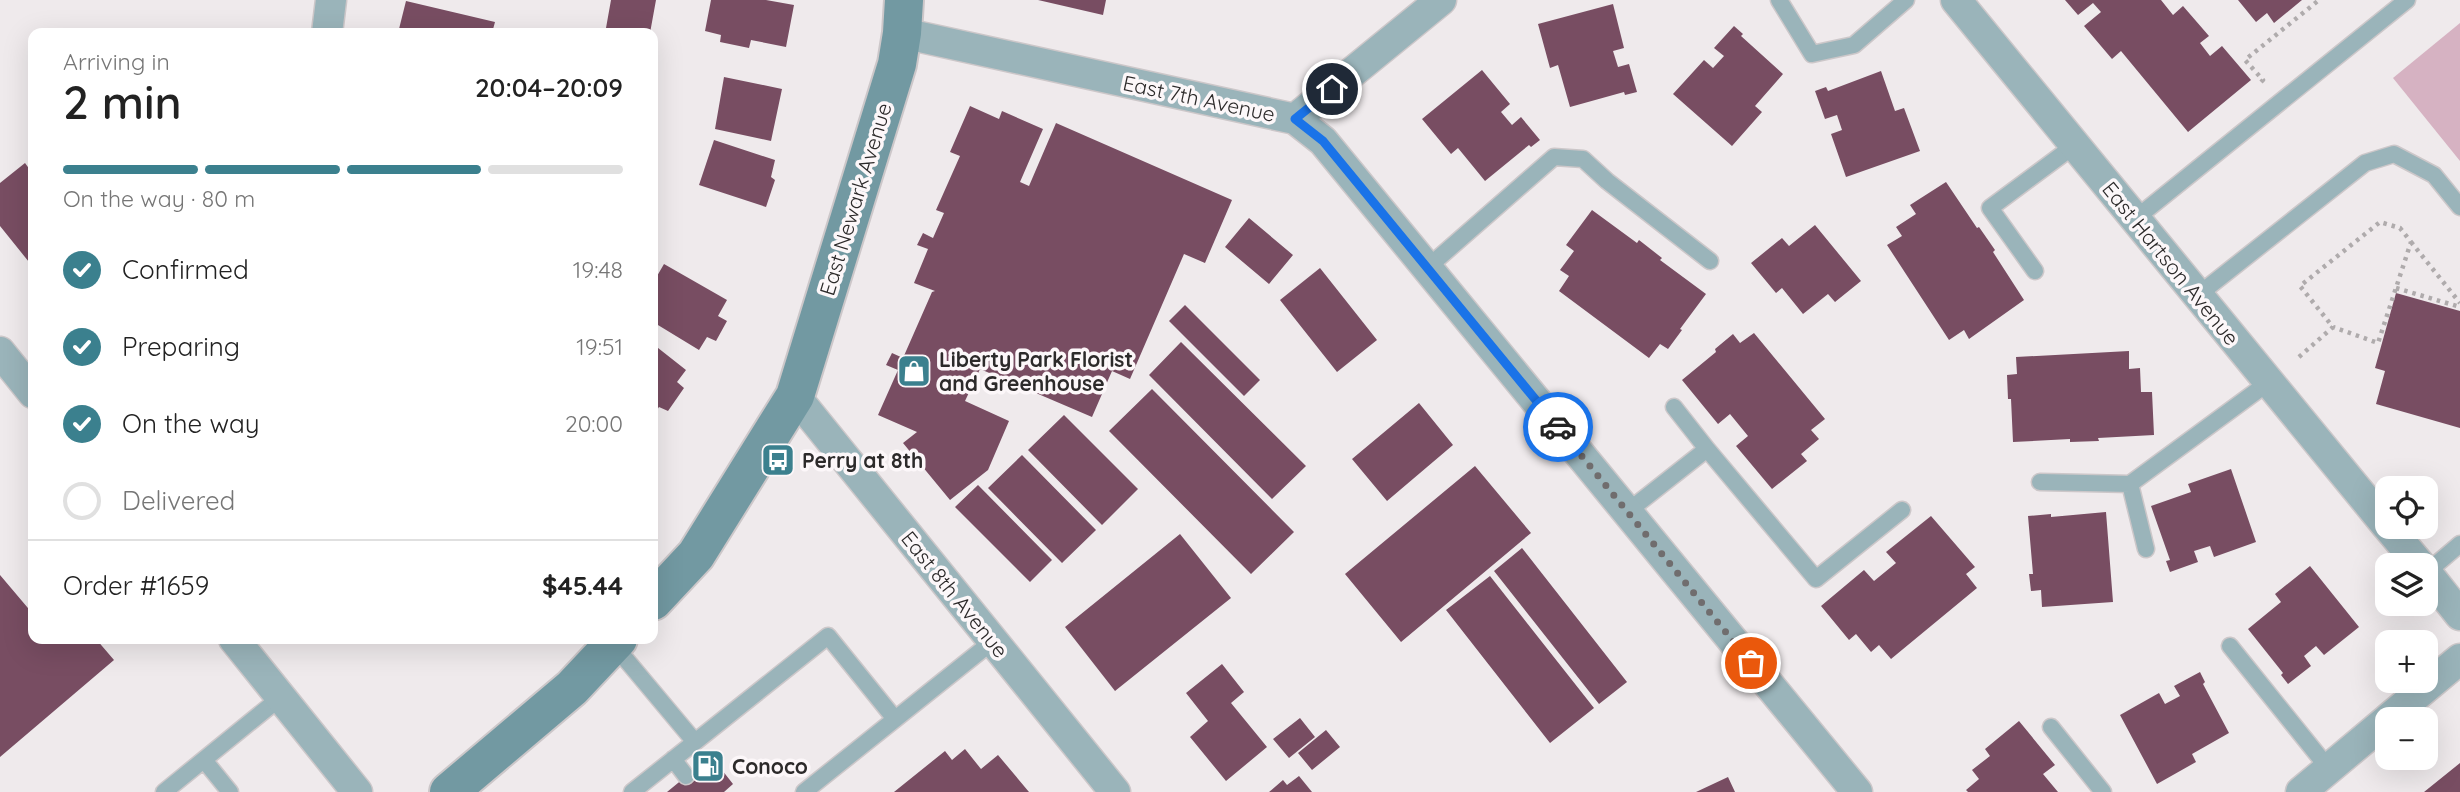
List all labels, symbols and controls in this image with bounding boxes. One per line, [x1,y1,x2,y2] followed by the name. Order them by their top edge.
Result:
[63,47,170,76] text: Arriving in
[1302,59,1362,119] pin
[1121,69,1277,127] street label: East 7th Avenue
[1313,70,1351,108] icon: home
[475,71,623,104] text: 20:04–20:09
[63,73,182,131] text: 2 min
[813,100,897,298] street label: East Newark Avenue
[2097,176,2245,350] street label: East Hartson Avenue
[63,184,255,213] text: On the way · 80 m
[63,251,101,289] icon: check
[122,253,249,286] text: Confirmed
[573,255,623,284] text: 19:48
[63,328,101,366] icon: check
[122,330,240,363] text: Preparing
[576,332,623,361] text: 19:51
[939,346,1133,396] place label: Liberty Park Florist and Greenhouse
[895,352,933,390] shop icon: Liberty Park Florist and Greenhouse
[1523,392,1593,462] courier
[63,405,101,443] icon: check
[122,407,260,440] text: On the way
[1539,408,1577,446] icon: car
[565,409,623,438] text: 20:00
[759,441,797,479] bus stop icon: Perry at 8th
[802,447,923,473] place label: Perry at 8th
[2375,476,2438,770] map controls
[2375,476,2438,539] button: locate
[122,484,235,517] text: Delivered
[896,525,1014,663] street label: East 8th Avenue
[2375,553,2438,616] button: layers
[63,569,209,602] text: Order #1659
[542,569,623,602] text: $45.44
[2375,630,2438,693] button: +
[1721,633,1781,693] pin
[1732,644,1770,682] icon: bag
[2375,707,2438,770] button: −
[689,747,727,785] fuel station icon: Conoco
[732,753,808,779] place label: Conoco

